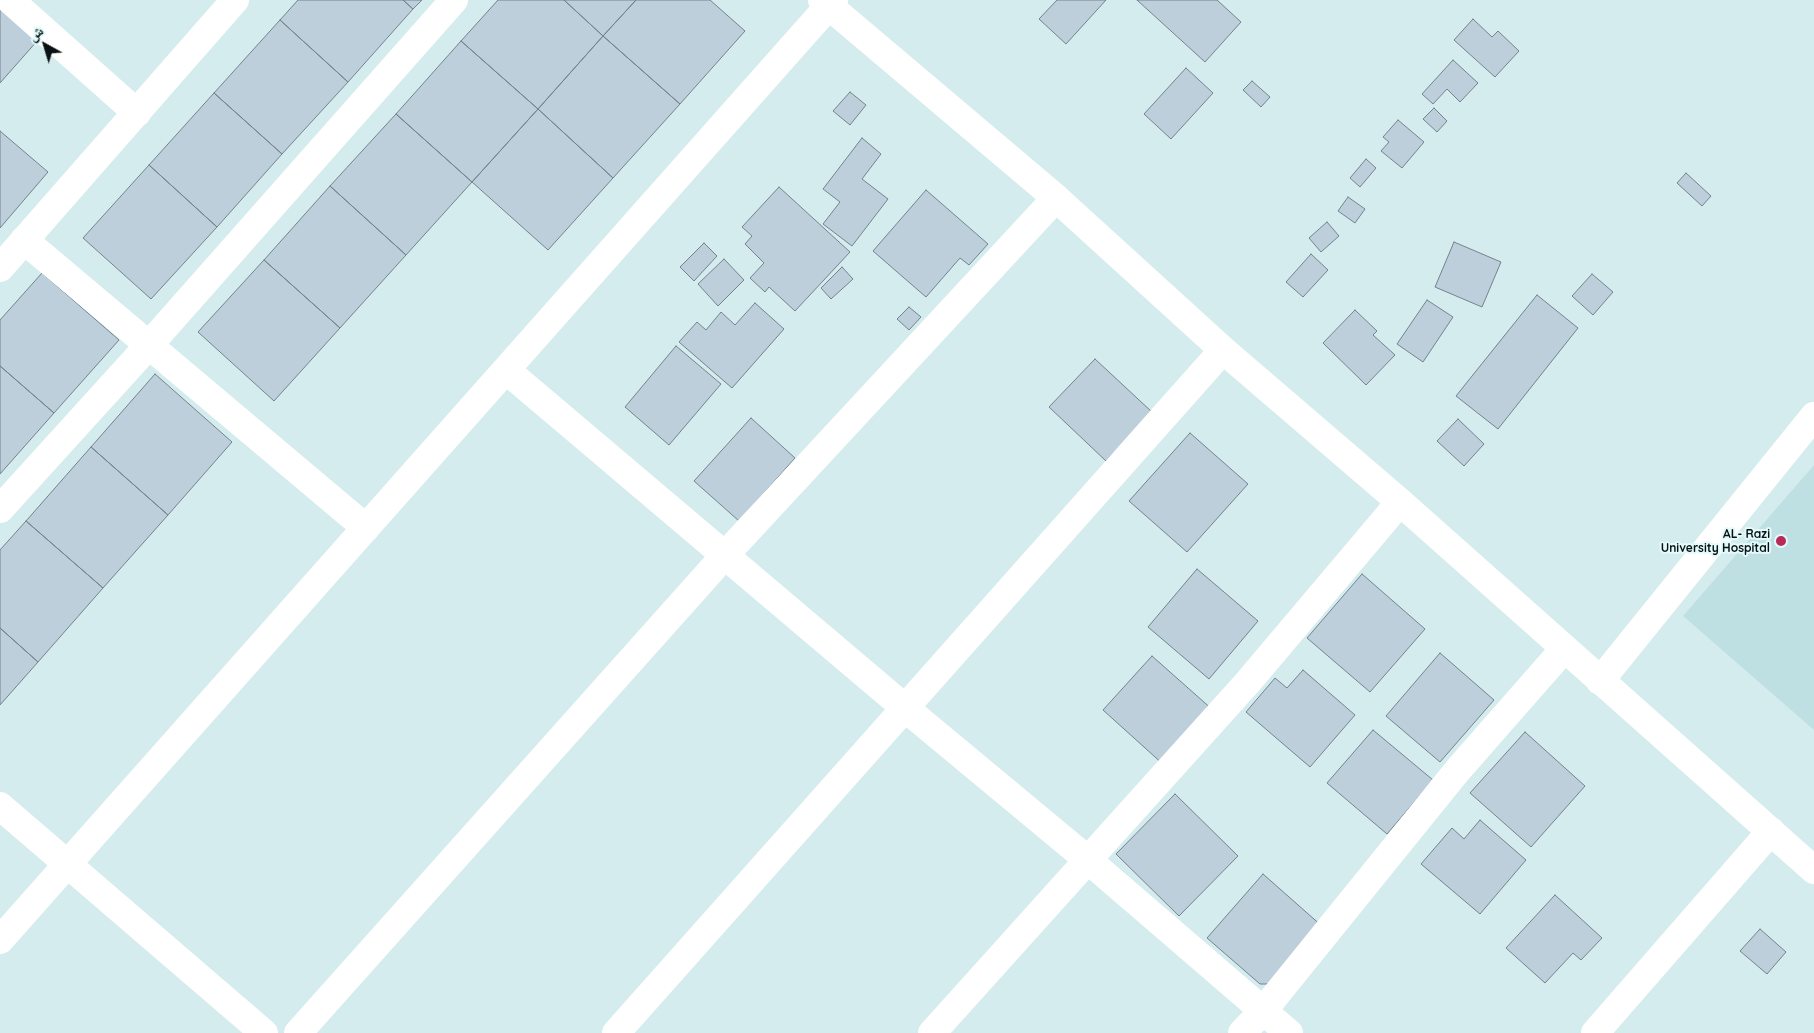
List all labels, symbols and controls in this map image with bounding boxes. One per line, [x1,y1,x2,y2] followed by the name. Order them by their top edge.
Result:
[20,20,70,70] north arrow
[24,22,47,45] text: ش
[1661,527,1770,555] place label: AL- Razi University Hospital
[1774,534,1788,548] marker: AL- Razi University Hospital

